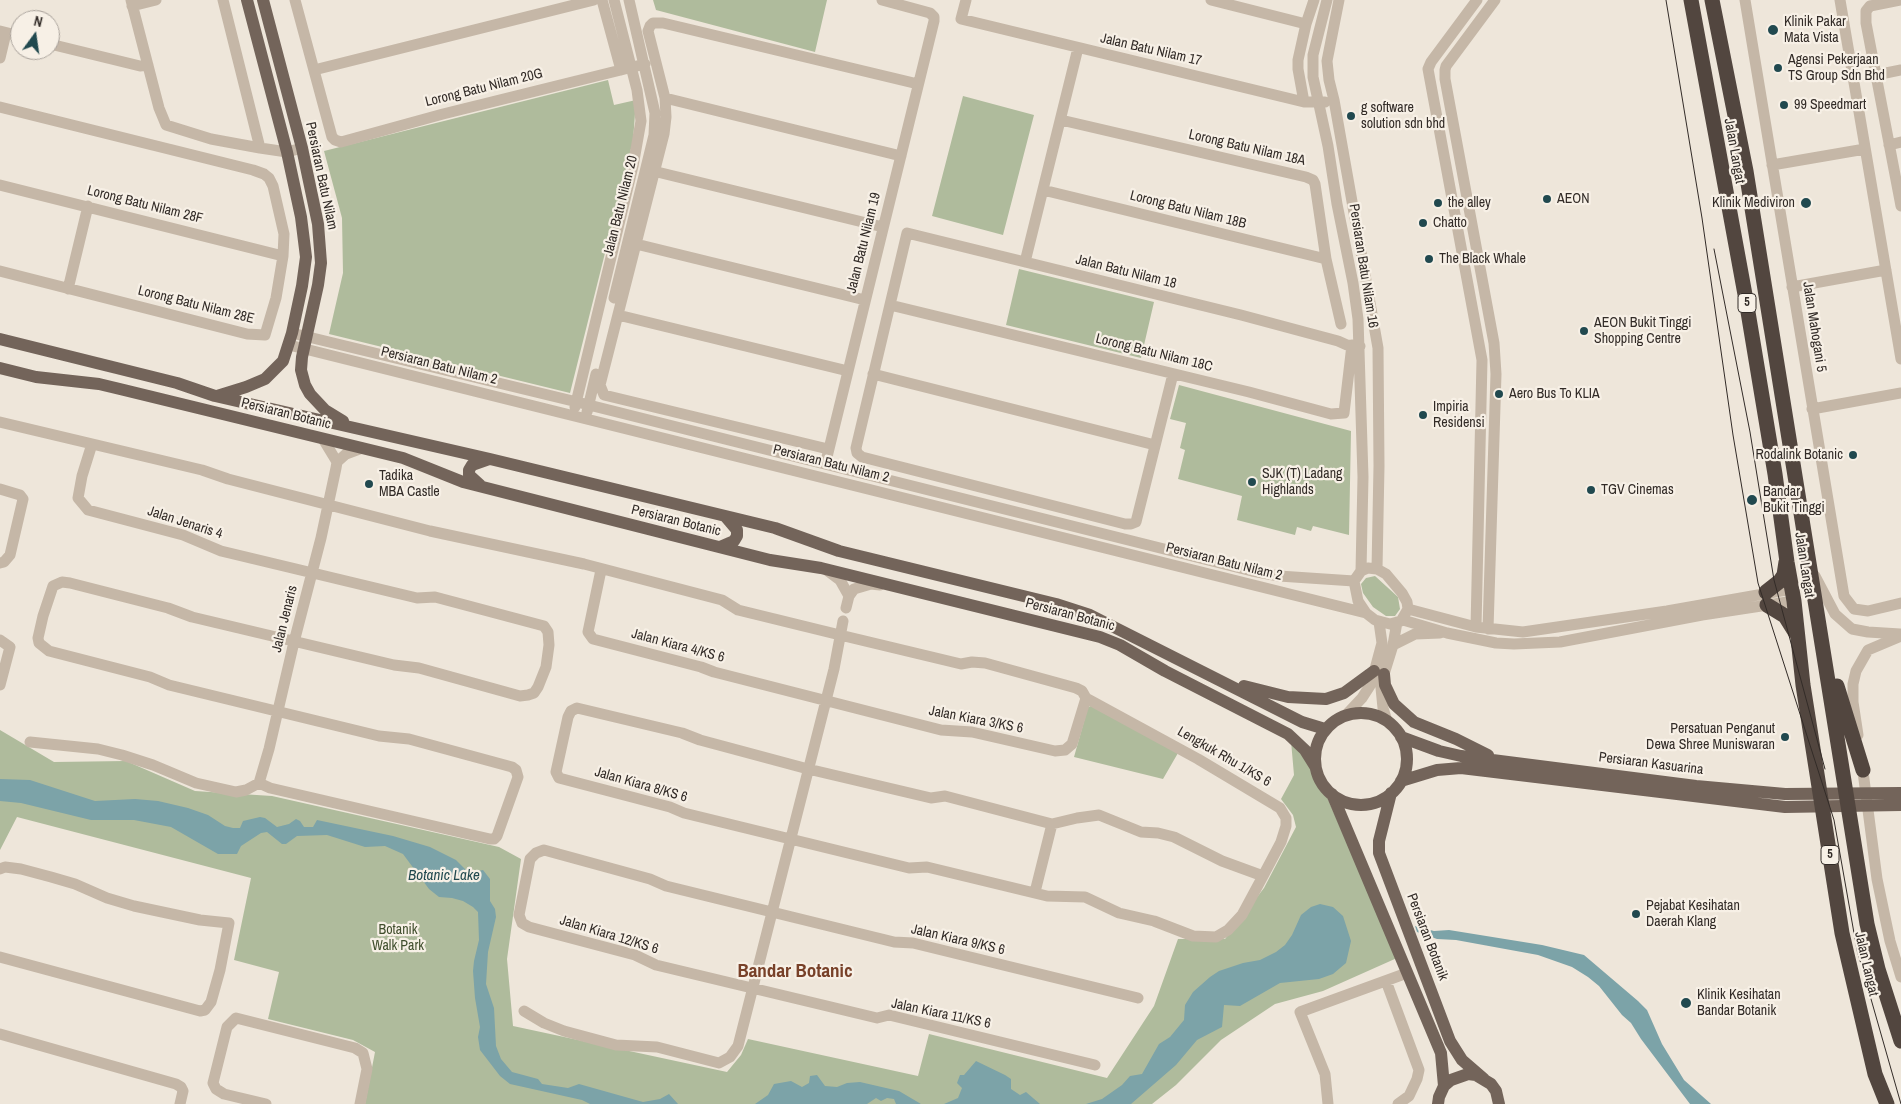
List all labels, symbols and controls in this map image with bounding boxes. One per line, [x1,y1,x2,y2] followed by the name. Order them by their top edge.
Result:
[10,10,60,60] north arrow
[32,12,45,31] text: N
[1784,14,1846,46] place label: Klinik Pakar Mata Vista
[1766,23,1780,37] marker: Klinik Pakar Mata Vista
[1099,30,1203,70] street label: Jalan Batu Nilam 17
[1788,52,1885,84] place label: Agensi Pekerjaan TS Group Sdn Bhd
[1772,62,1784,74] marker: Agensi Pekerjaan TS Group Sdn Bhd
[423,65,545,111] street label: Lorong Batu Nilam 20G
[1794,97,1866,113] place label: 99 Speedmart
[1778,99,1790,111] marker: 99 Speedmart
[1361,100,1445,132] place label: g software solution sdn bhd
[1345,110,1357,122] marker: g software solution sdn bhd
[1720,117,1748,185] street label: Jalan Langat
[301,121,341,231] street label: Persiaran Batu Nilam
[1187,126,1307,170] street label: Lorong Batu Nilam 18A
[600,154,642,258] street label: Jalan Batu Nilam 20
[85,182,205,228] street label: Lorong Batu Nilam 28F
[1128,187,1248,233] street label: Lorong Batu Nilam 18B
[843,191,885,295] street label: Jalan Batu Nilam 19
[1557,191,1590,207] place label: AEON
[1541,193,1553,205] marker: AEON
[1448,195,1491,211] place label: the alley
[1712,195,1795,211] place label: Klinik Mediviron
[1799,196,1813,210] marker: Klinik Mediviron
[1432,197,1444,209] marker: the alley
[1345,203,1381,329] street label: Persiaran Batu Nilam 16
[1433,215,1467,231] place label: Chatto
[1417,217,1429,229] marker: Chatto
[1074,251,1178,293] street label: Jalan Batu Nilam 18
[1439,251,1526,267] place label: The Black Whale
[1423,253,1435,265] marker: The Black Whale
[1799,281,1829,373] street label: Jalan Mahogani 5
[136,282,256,328] street label: Lorong Batu Nilam 28E
[1738,294,1756,312] road number: 5
[1594,315,1691,348] place label: AEON Bukit Tinggi Shopping Centre
[1578,325,1590,337] marker: AEON Bukit Tinggi Shopping Centre
[1094,330,1214,376] street label: Lorong Batu Nilam 18C
[379,343,499,389] street label: Persiaran Batu Nilam 2
[1509,386,1600,402] place label: Aero Bus To KLIA
[1493,388,1505,400] marker: Aero Bus To KLIA
[239,395,333,433] street label: Persiaran Botanic
[1433,399,1485,432] place label: Impiria Residensi
[1417,409,1429,421] marker: Impiria Residensi
[771,441,891,487] street label: Persiaran Batu Nilam 2
[1756,447,1843,463] place label: Rodalink Botanic
[1847,449,1859,461] marker: Rodalink Botanic
[1262,466,1342,498] place label: SJK (T) Ladang Highlands
[379,468,440,501] place label: Tadika MBA Castle
[1246,476,1258,488] marker: SJK (T) Ladang Highlands
[363,478,375,490] marker: Tadika MBA Castle
[1601,482,1674,498] place label: TGV Cinemas
[1585,484,1597,496] marker: TGV Cinemas
[1763,484,1825,516] place label: Bandar Bukit Tinggi
[1745,493,1759,507] marker: Bandar Bukit Tinggi
[629,502,723,540] street label: Persiaran Botanic
[145,503,225,543] street label: Jalan Jenaris 4
[1791,531,1817,599] street label: Jalan Langat
[1164,539,1284,585] street label: Persiaran Batu Nilam 2
[269,584,301,654] street label: Jalan Jenaris
[1023,595,1117,635] street label: Persiaran Botanic
[630,625,726,667] street label: Jalan Kiara 4/KS 6
[927,703,1025,737] street label: Jalan Kiara 3/KS 6
[1646,721,1775,754] place label: Persatuan Penganut Dewa Shree Muniswaran
[1174,723,1274,791] street label: Lengkuk Rhu 1/KS 6
[1779,731,1791,743] marker: Persatuan Penganut Dewa Shree Muniswaran
[1598,749,1704,779] street label: Persiaran Kasuarina
[593,764,689,806] street label: Jalan Kiara 8/KS 6
[1821,846,1839,864] road number: 5
[408,867,480,885] water label: Botanic Lake
[1403,891,1451,983] street label: Persiaran Botanik
[1646,898,1740,930] place label: Pejabat Kesihatan Daerah Klang
[1630,908,1642,920] marker: Pejabat Kesihatan Daerah Klang
[558,912,660,958] street label: Jalan Kiara 12/KS 6
[909,921,1007,959] street label: Jalan Kiara 9/KS 6
[372,922,424,954] park label: Botanik Walk Park
[1850,930,1882,998] street label: Jalan Langat
[737,961,853,983] district label: Bandar Botanic
[1697,987,1781,1020] place label: Klinik Kesihatan Bandar Botanik
[890,995,992,1033] street label: Jalan Kiara 11/KS 6
[1679,996,1693,1010] marker: Klinik Kesihatan Bandar Botanik

